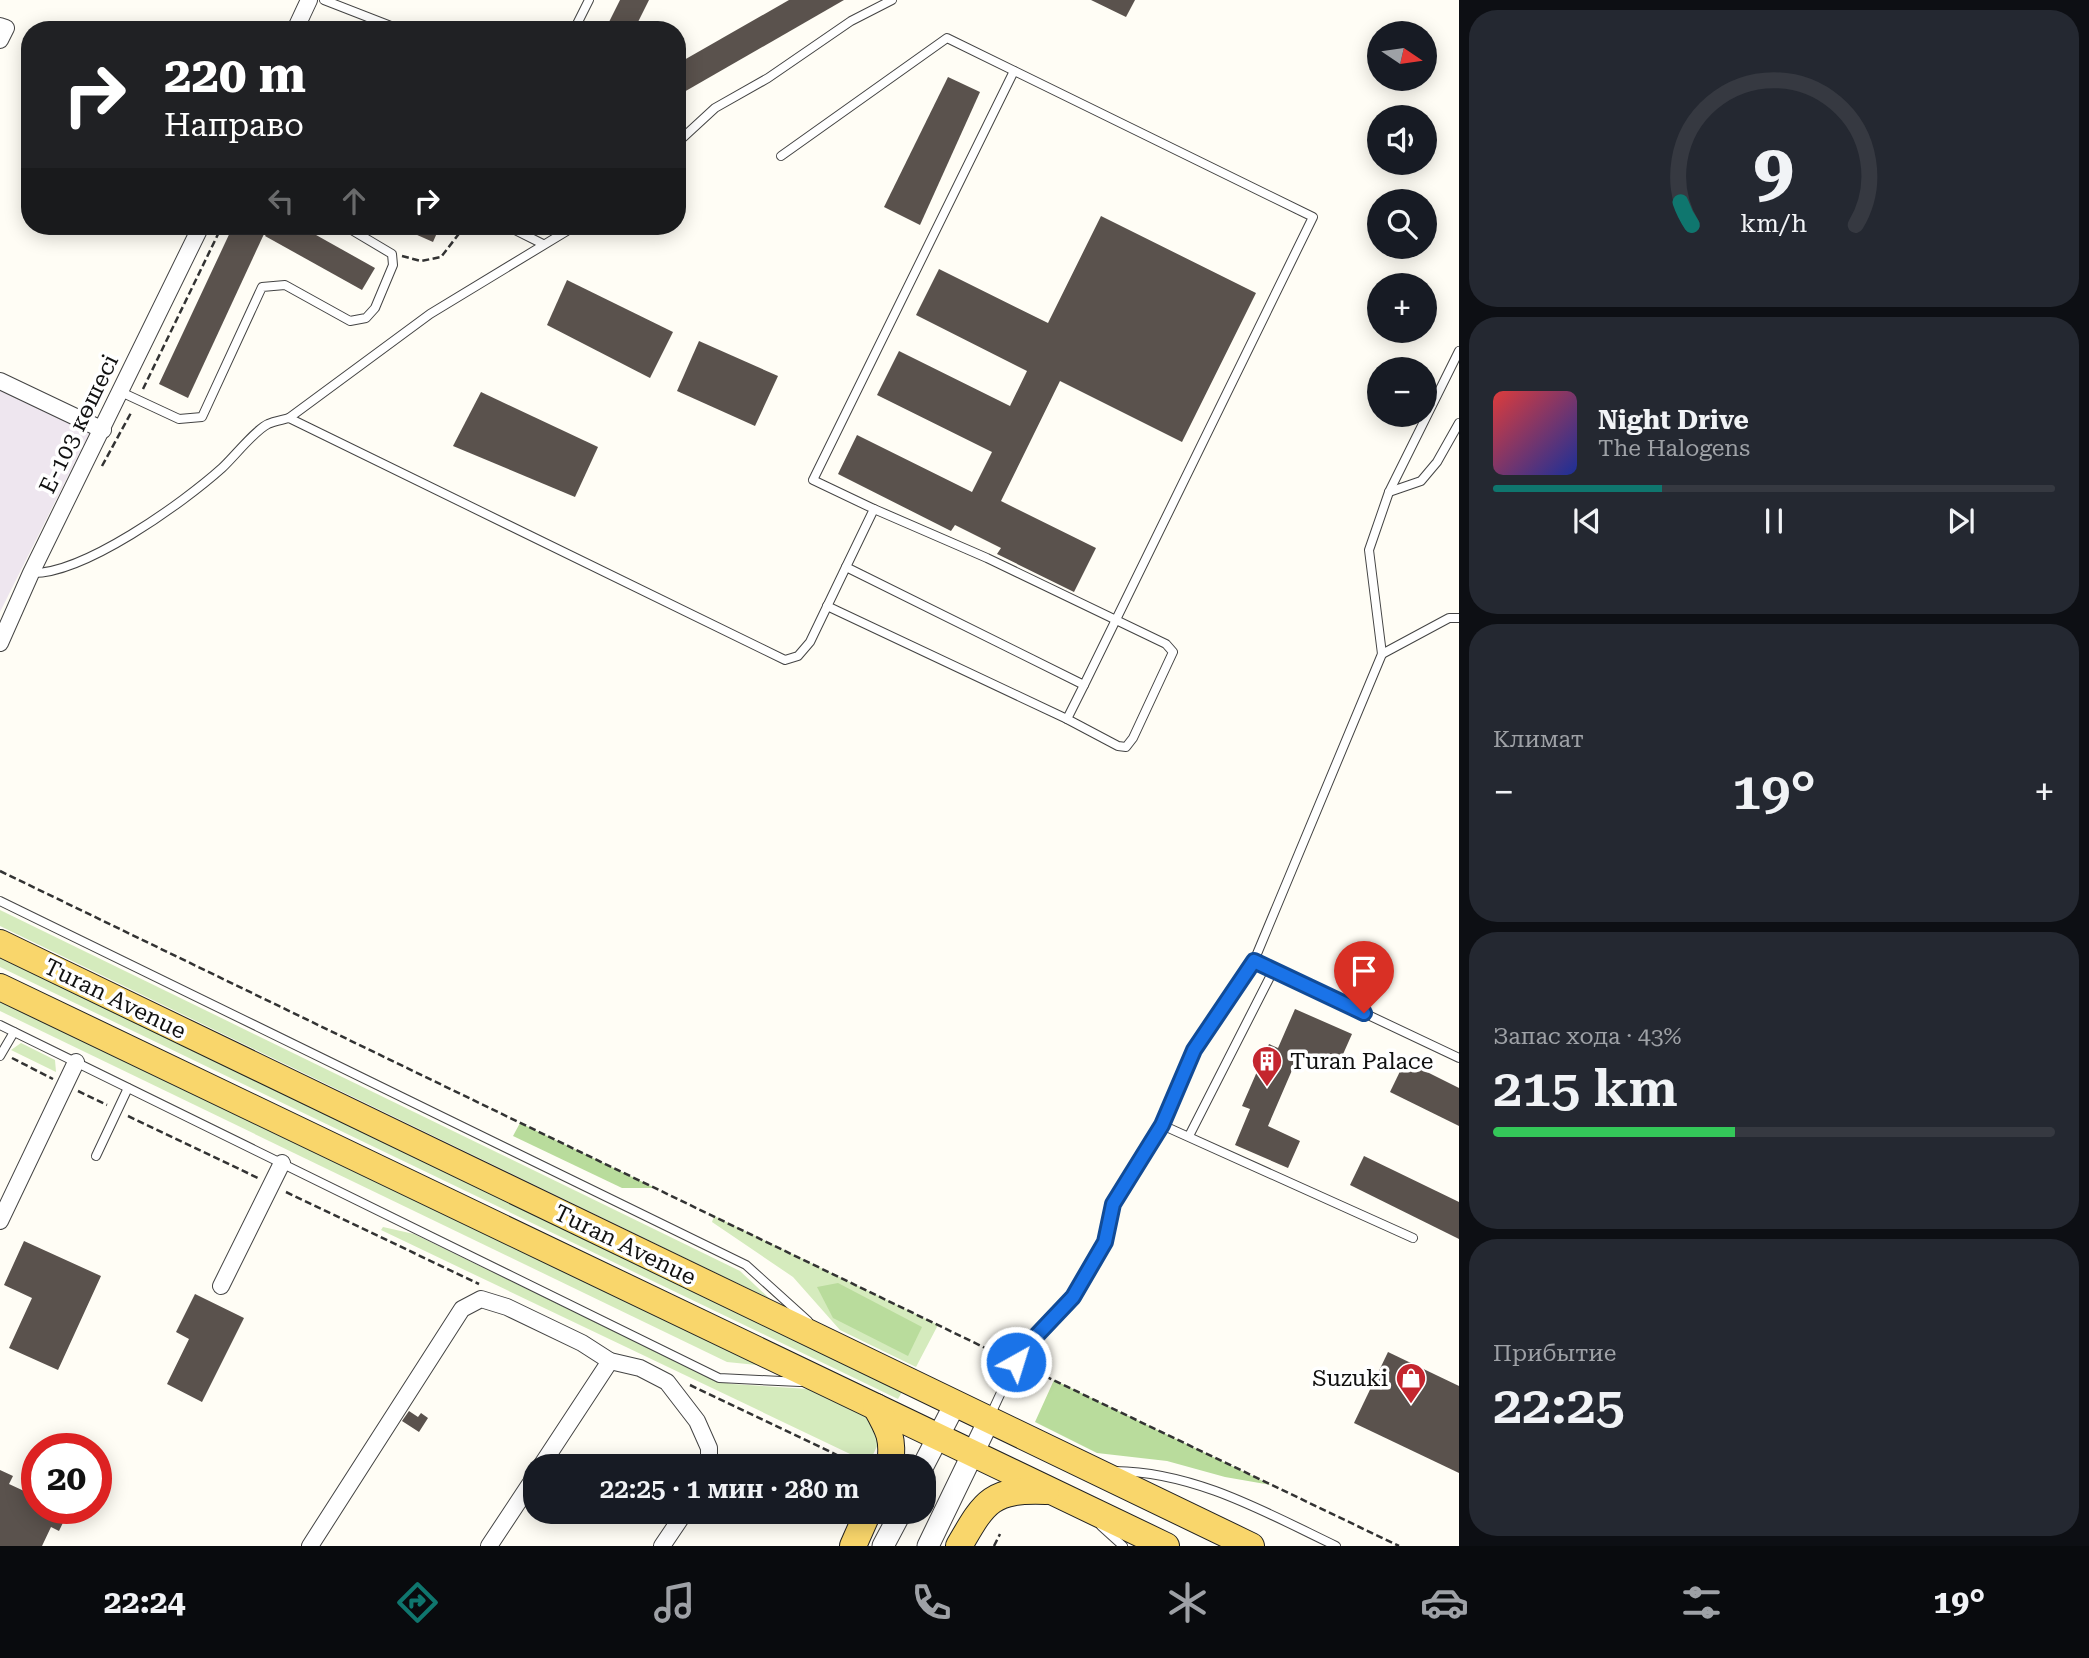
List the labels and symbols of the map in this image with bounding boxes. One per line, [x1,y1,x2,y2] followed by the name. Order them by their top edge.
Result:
[1367,21,1437,91] north arrow
[34,350,124,498] street label: Е-103 көшесі
[1334,941,1394,1013] pin
[40,953,190,1045] street label: Turan Avenue
[1250,1044,1284,1088] building icon: Turan Palace
[1290,1048,1433,1075] place label: Turan Palace
[550,1199,700,1291] street label: Turan Avenue
[979,1325,1053,1399] position arrow
[1394,1361,1428,1405] shop icon: Suzuki
[1312,1365,1388,1392] place label: Suzuki
[21,1433,112,1524] speed limit sign: 20

